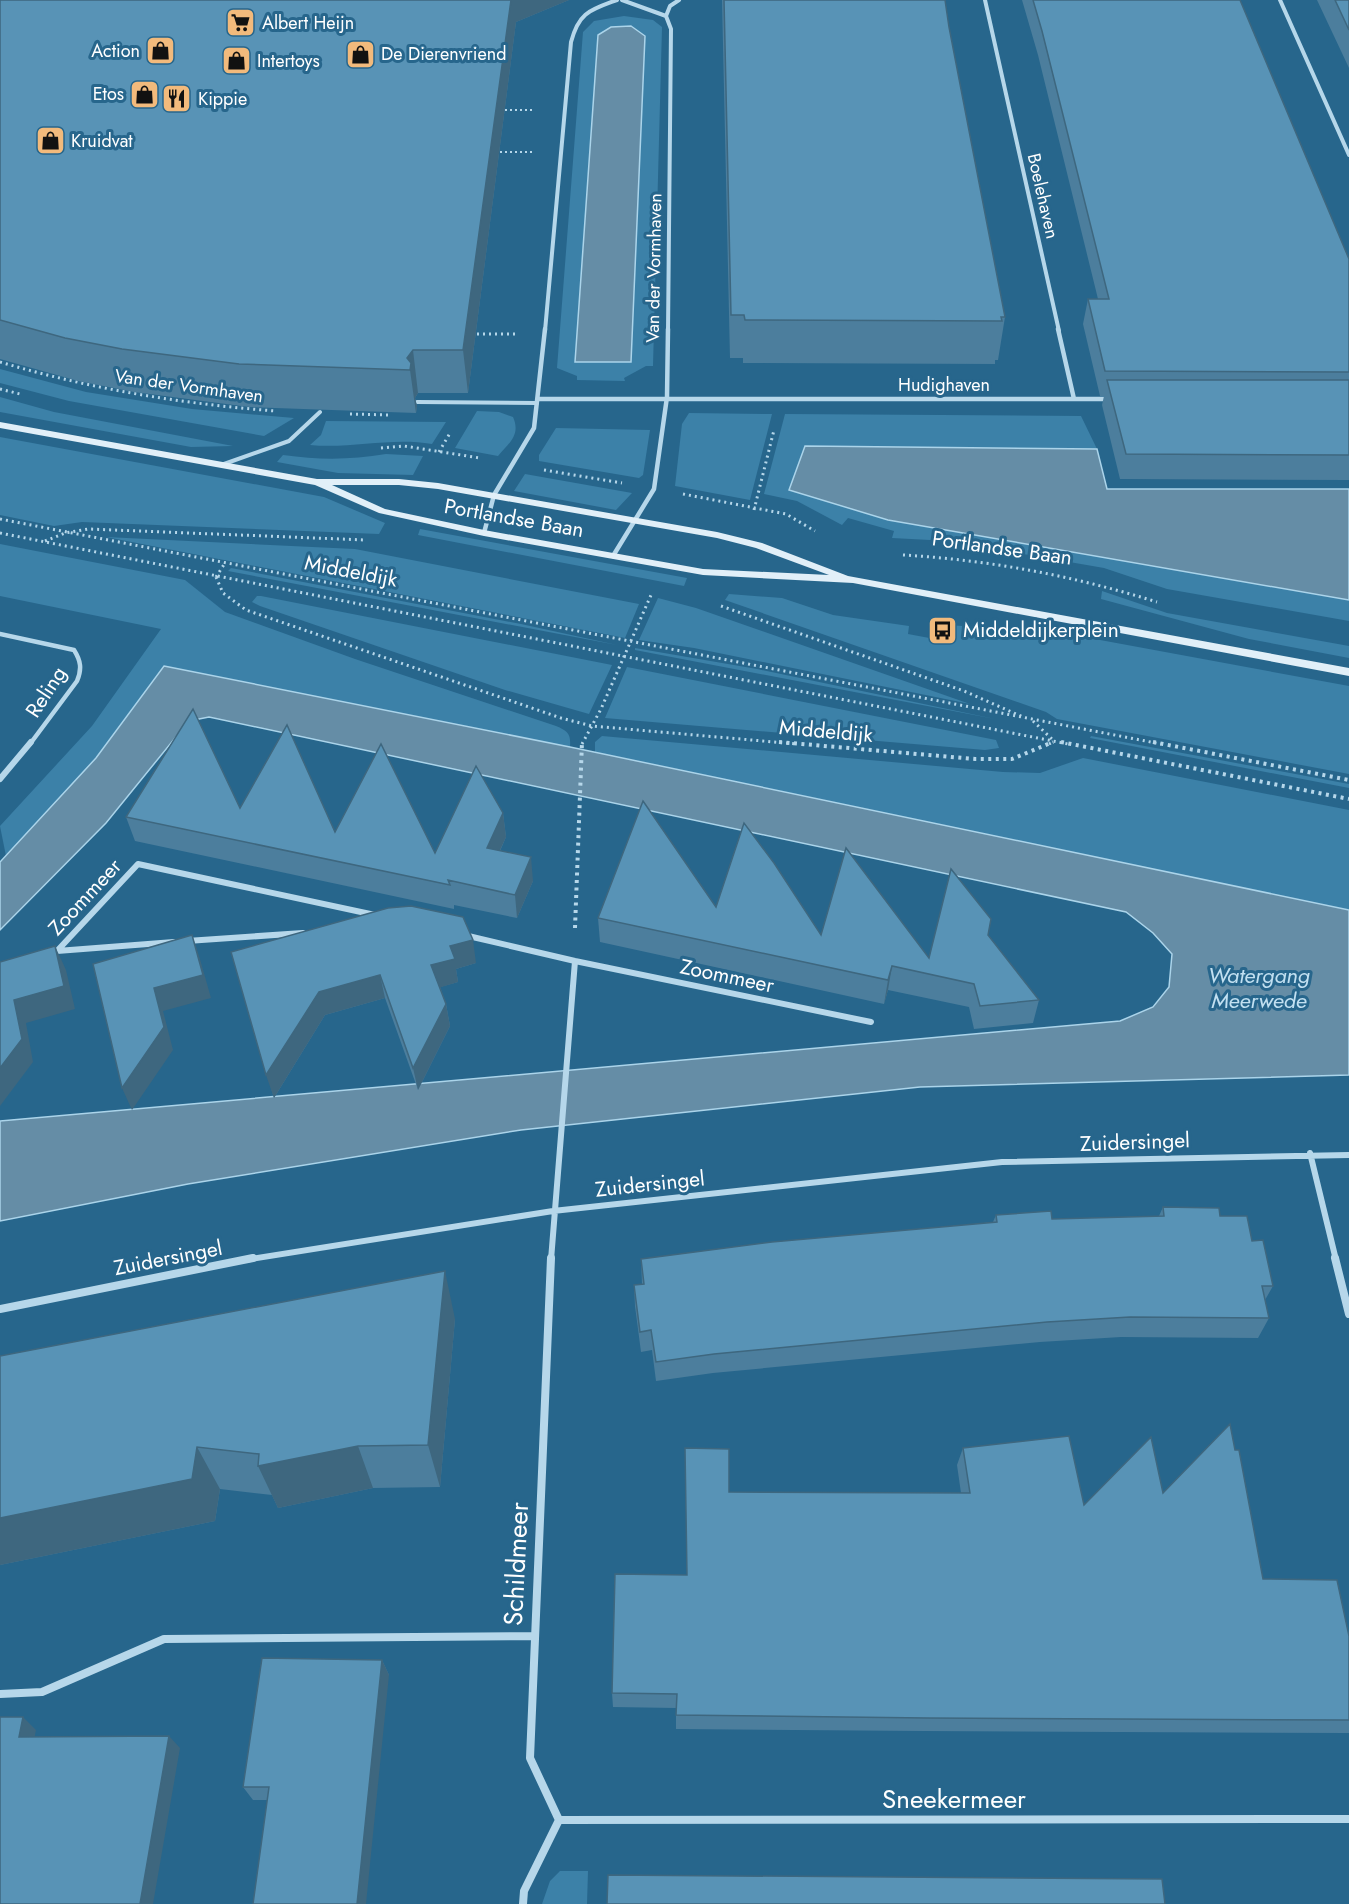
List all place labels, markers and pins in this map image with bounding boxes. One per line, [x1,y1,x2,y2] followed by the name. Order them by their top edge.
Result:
[225,7,257,39] supermarket icon: Albert Heijn
[262,10,354,36] place label: Albert Heijn
[145,35,177,67] shop icon: Action
[91,38,140,64] place label: Action
[344,38,376,70] shop icon: De Dierenvriend
[381,41,506,67] place label: De Dierenvriend
[220,45,252,77] shop icon: Intertoys
[257,48,320,74] place label: Intertoys
[129,78,161,110] shop icon: Etos
[93,81,124,107] place label: Etos
[161,83,193,115] restaurant icon: Kippie
[198,86,247,112] place label: Kippie
[34,125,66,157] shop icon: Kruidvat
[71,128,133,154] place label: Kruidvat
[926,614,958,646] bus stop icon: Middeldijkerplein
[963,615,1119,645] place label: Middeldijkerplein

